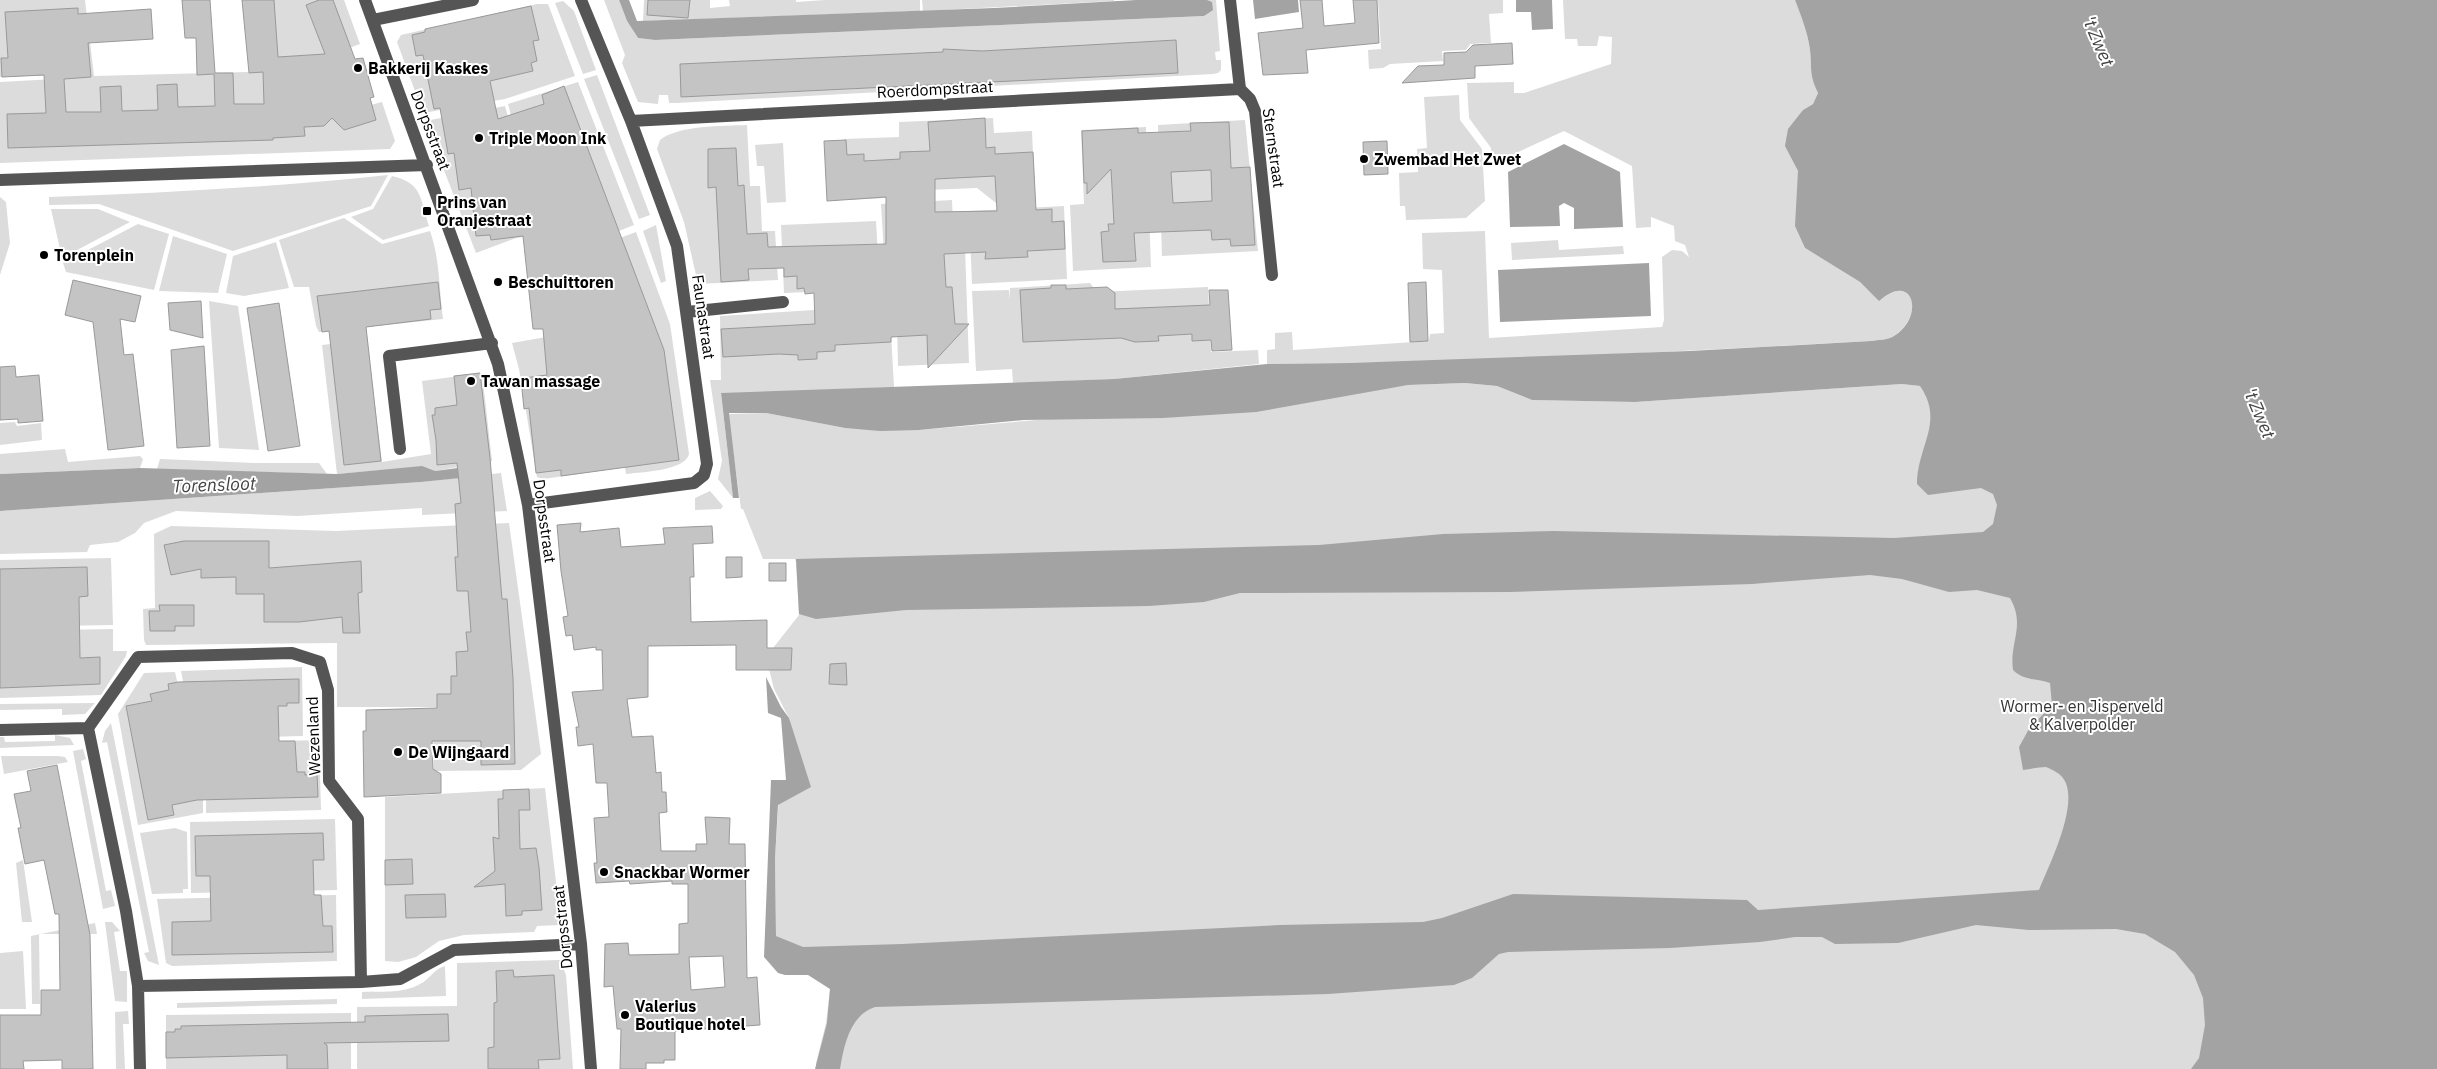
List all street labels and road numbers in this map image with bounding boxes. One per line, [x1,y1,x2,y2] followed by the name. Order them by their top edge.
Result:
[876,76,994,102] street label: Roerdompstraat
[407,87,455,173] street label: Dorpsstraat
[1259,107,1289,189] street label: Sternstraat
[688,273,720,361] street label: Faunastraat
[529,478,561,564] street label: Dorpsstraat
[302,696,324,776] street label: Wezenland
[548,884,576,970] street label: Dorpsstraat

